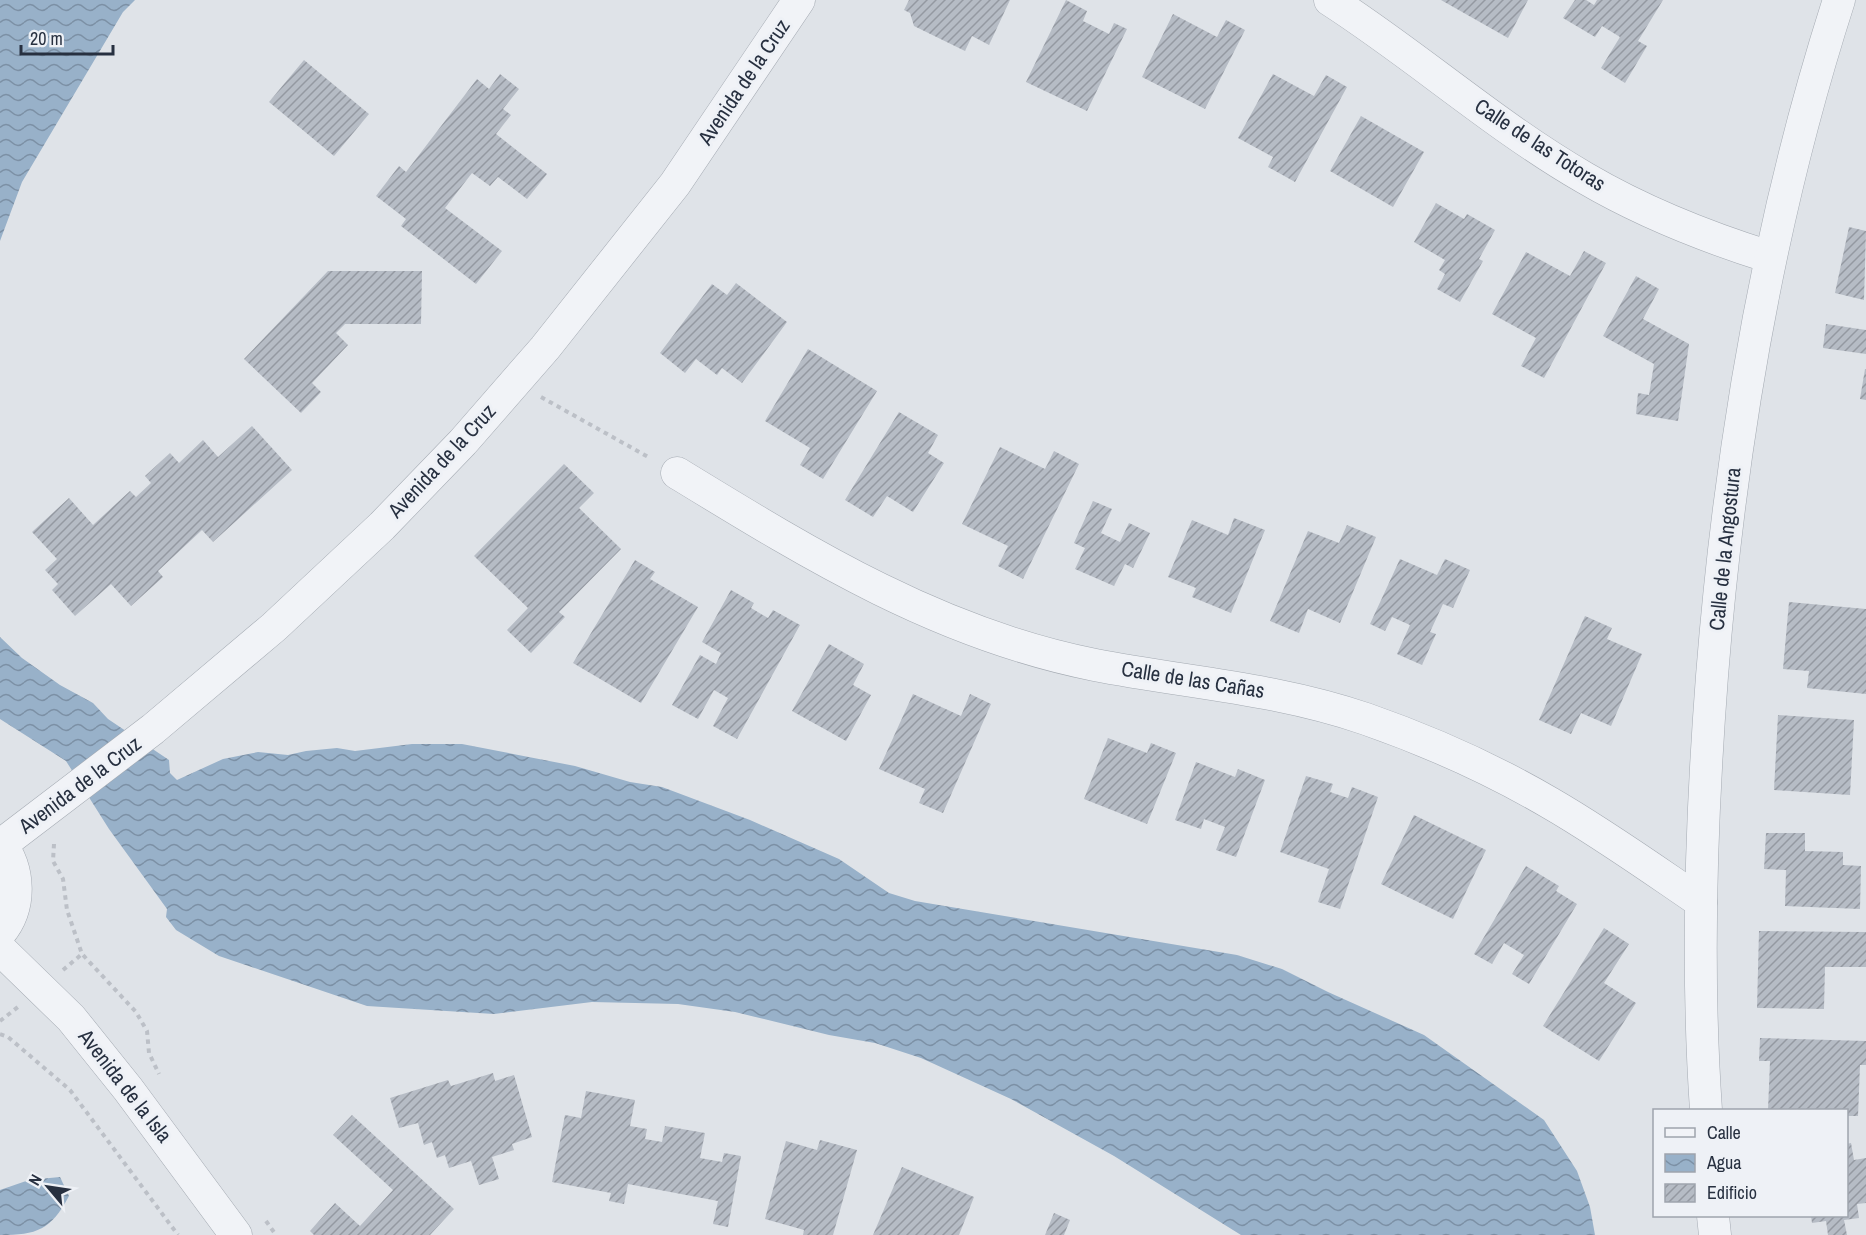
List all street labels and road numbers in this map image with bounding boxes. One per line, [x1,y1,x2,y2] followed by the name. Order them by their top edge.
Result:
[690,13,797,151] street label: Avenida de la Cruz
[1469,91,1611,198] street label: Calle de las Totoras
[381,397,502,525] street label: Avenida de la Cruz
[1702,466,1748,632] street label: Calle de la Angostura
[1119,654,1267,705] street label: Calle de las Cañas
[12,729,147,841] street label: Avenida de la Cruz
[71,1022,179,1149] street label: Avenida de la Isla

